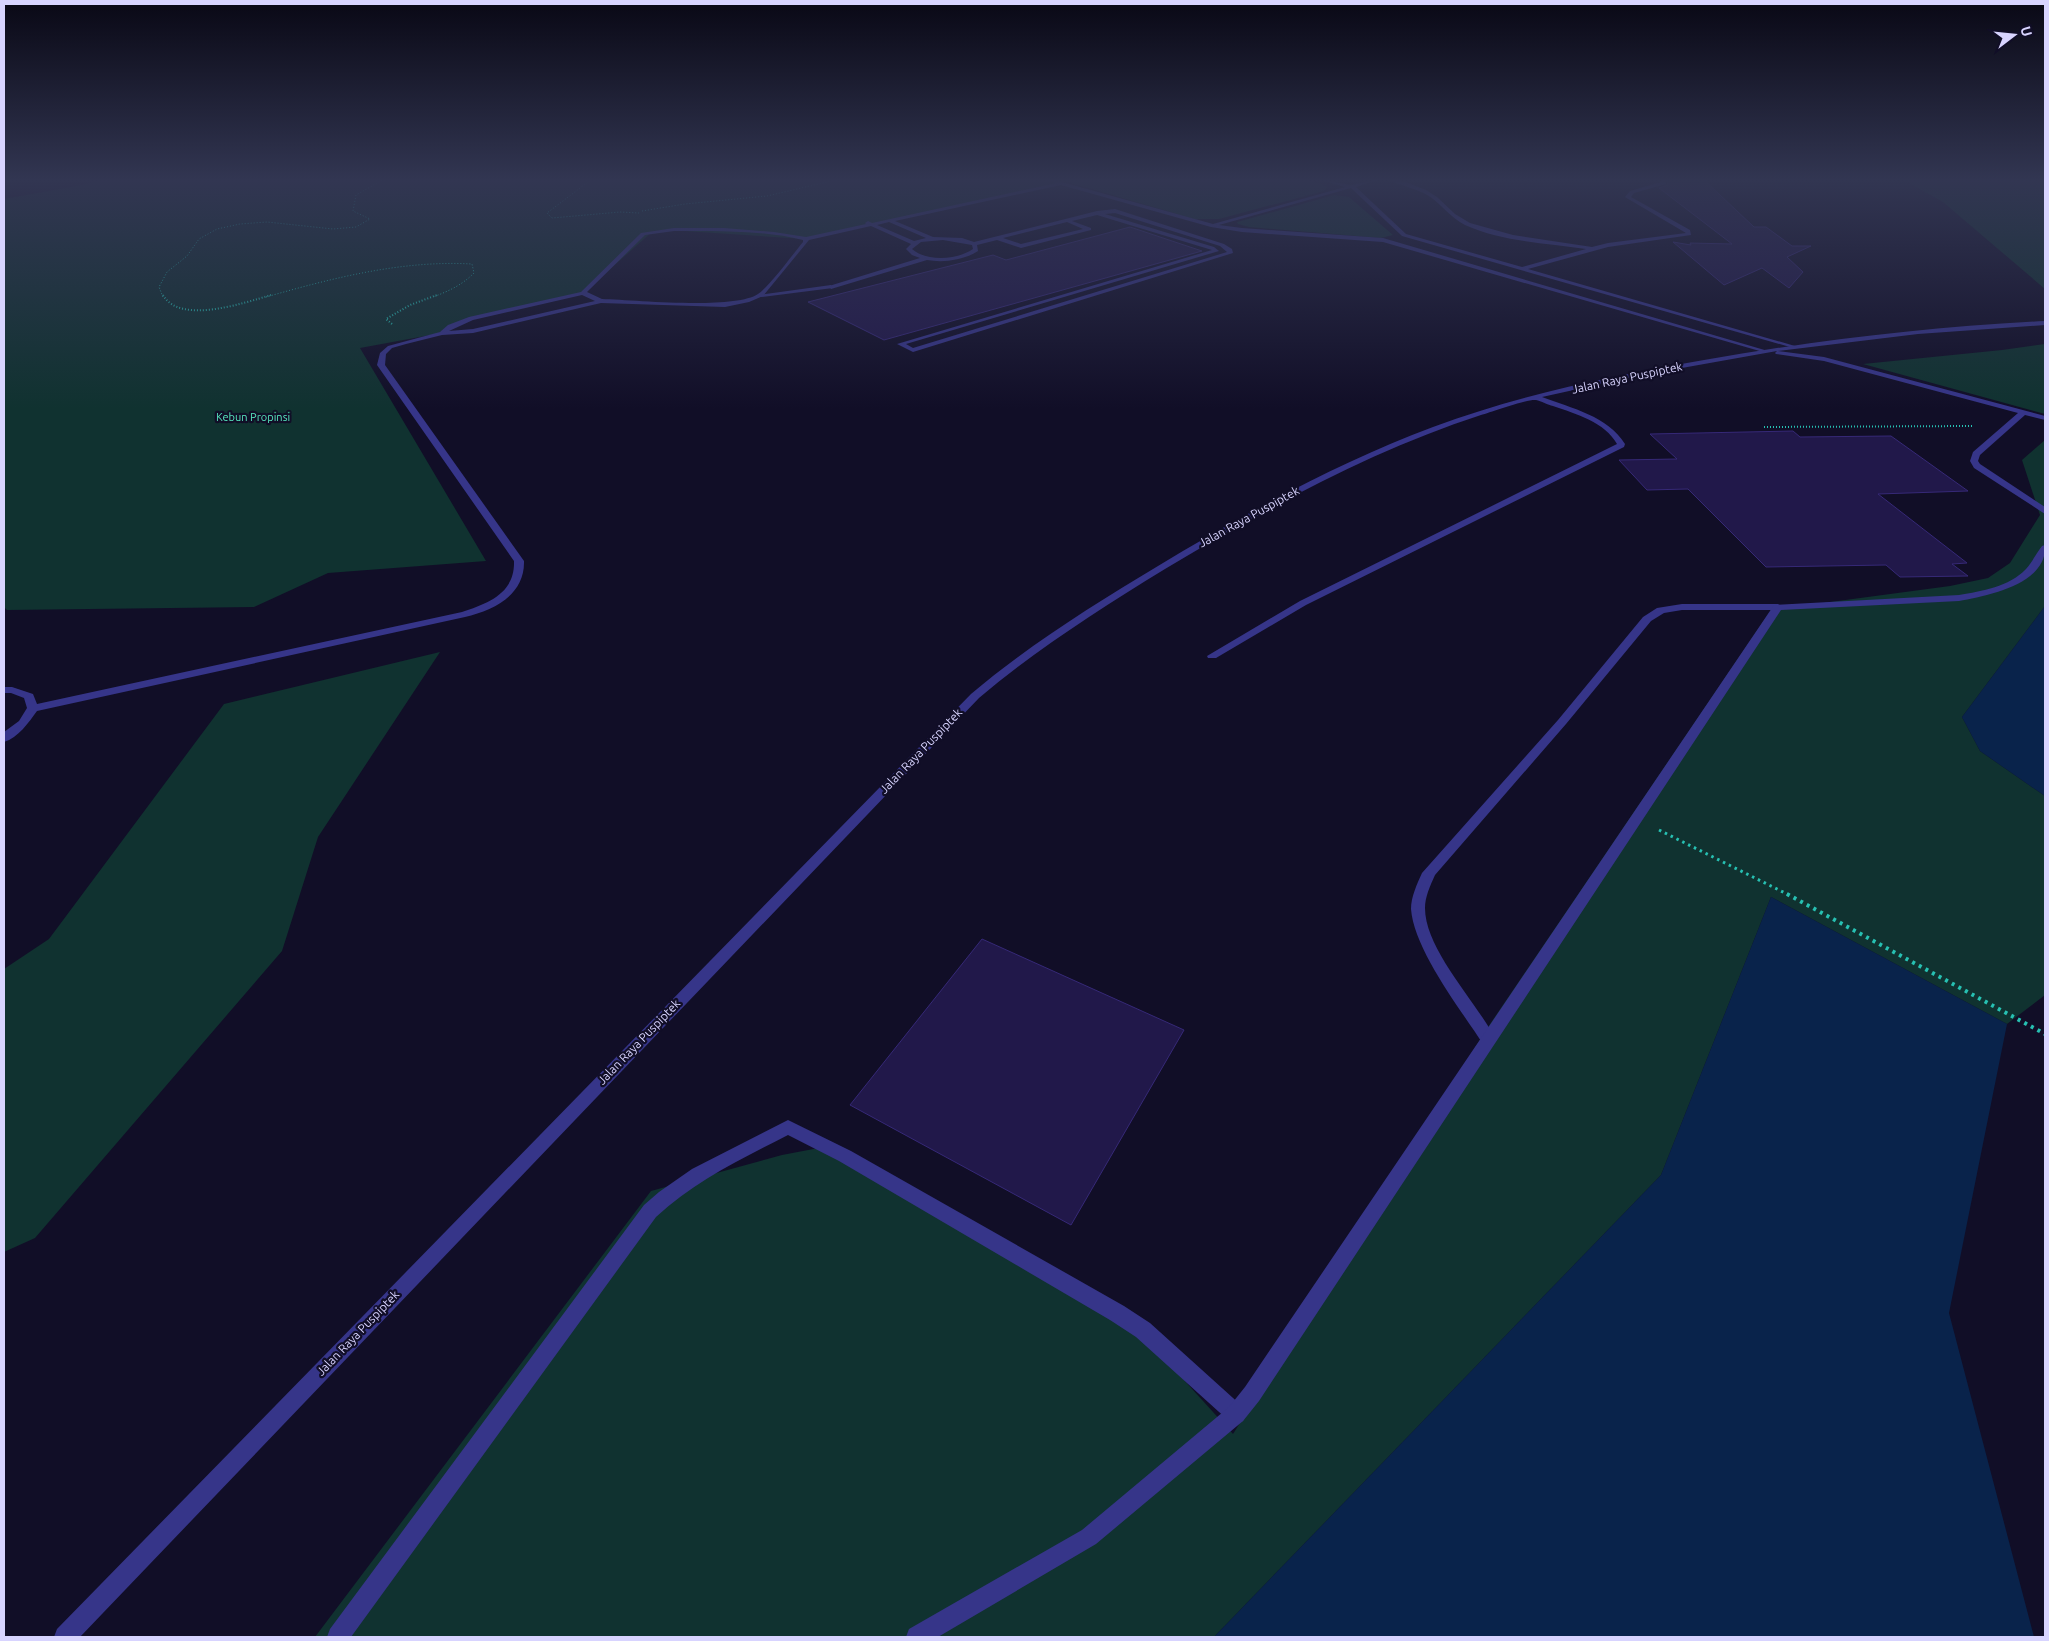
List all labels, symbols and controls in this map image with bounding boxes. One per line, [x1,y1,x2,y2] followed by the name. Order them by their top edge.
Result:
[1989,10,2039,60] north arrow
[2017,24,2036,38] text: U
[1570,359,1683,396] street label: Jalan Raya Puspiptek
[216,411,290,423] park label: Kebun Propinsi
[1196,484,1301,550] street label: Jalan Raya Puspiptek
[877,706,965,796] street label: Jalan Raya Puspiptek
[595,997,683,1087] street label: Jalan Raya Puspiptek
[314,1288,402,1378] street label: Jalan Raya Puspiptek

